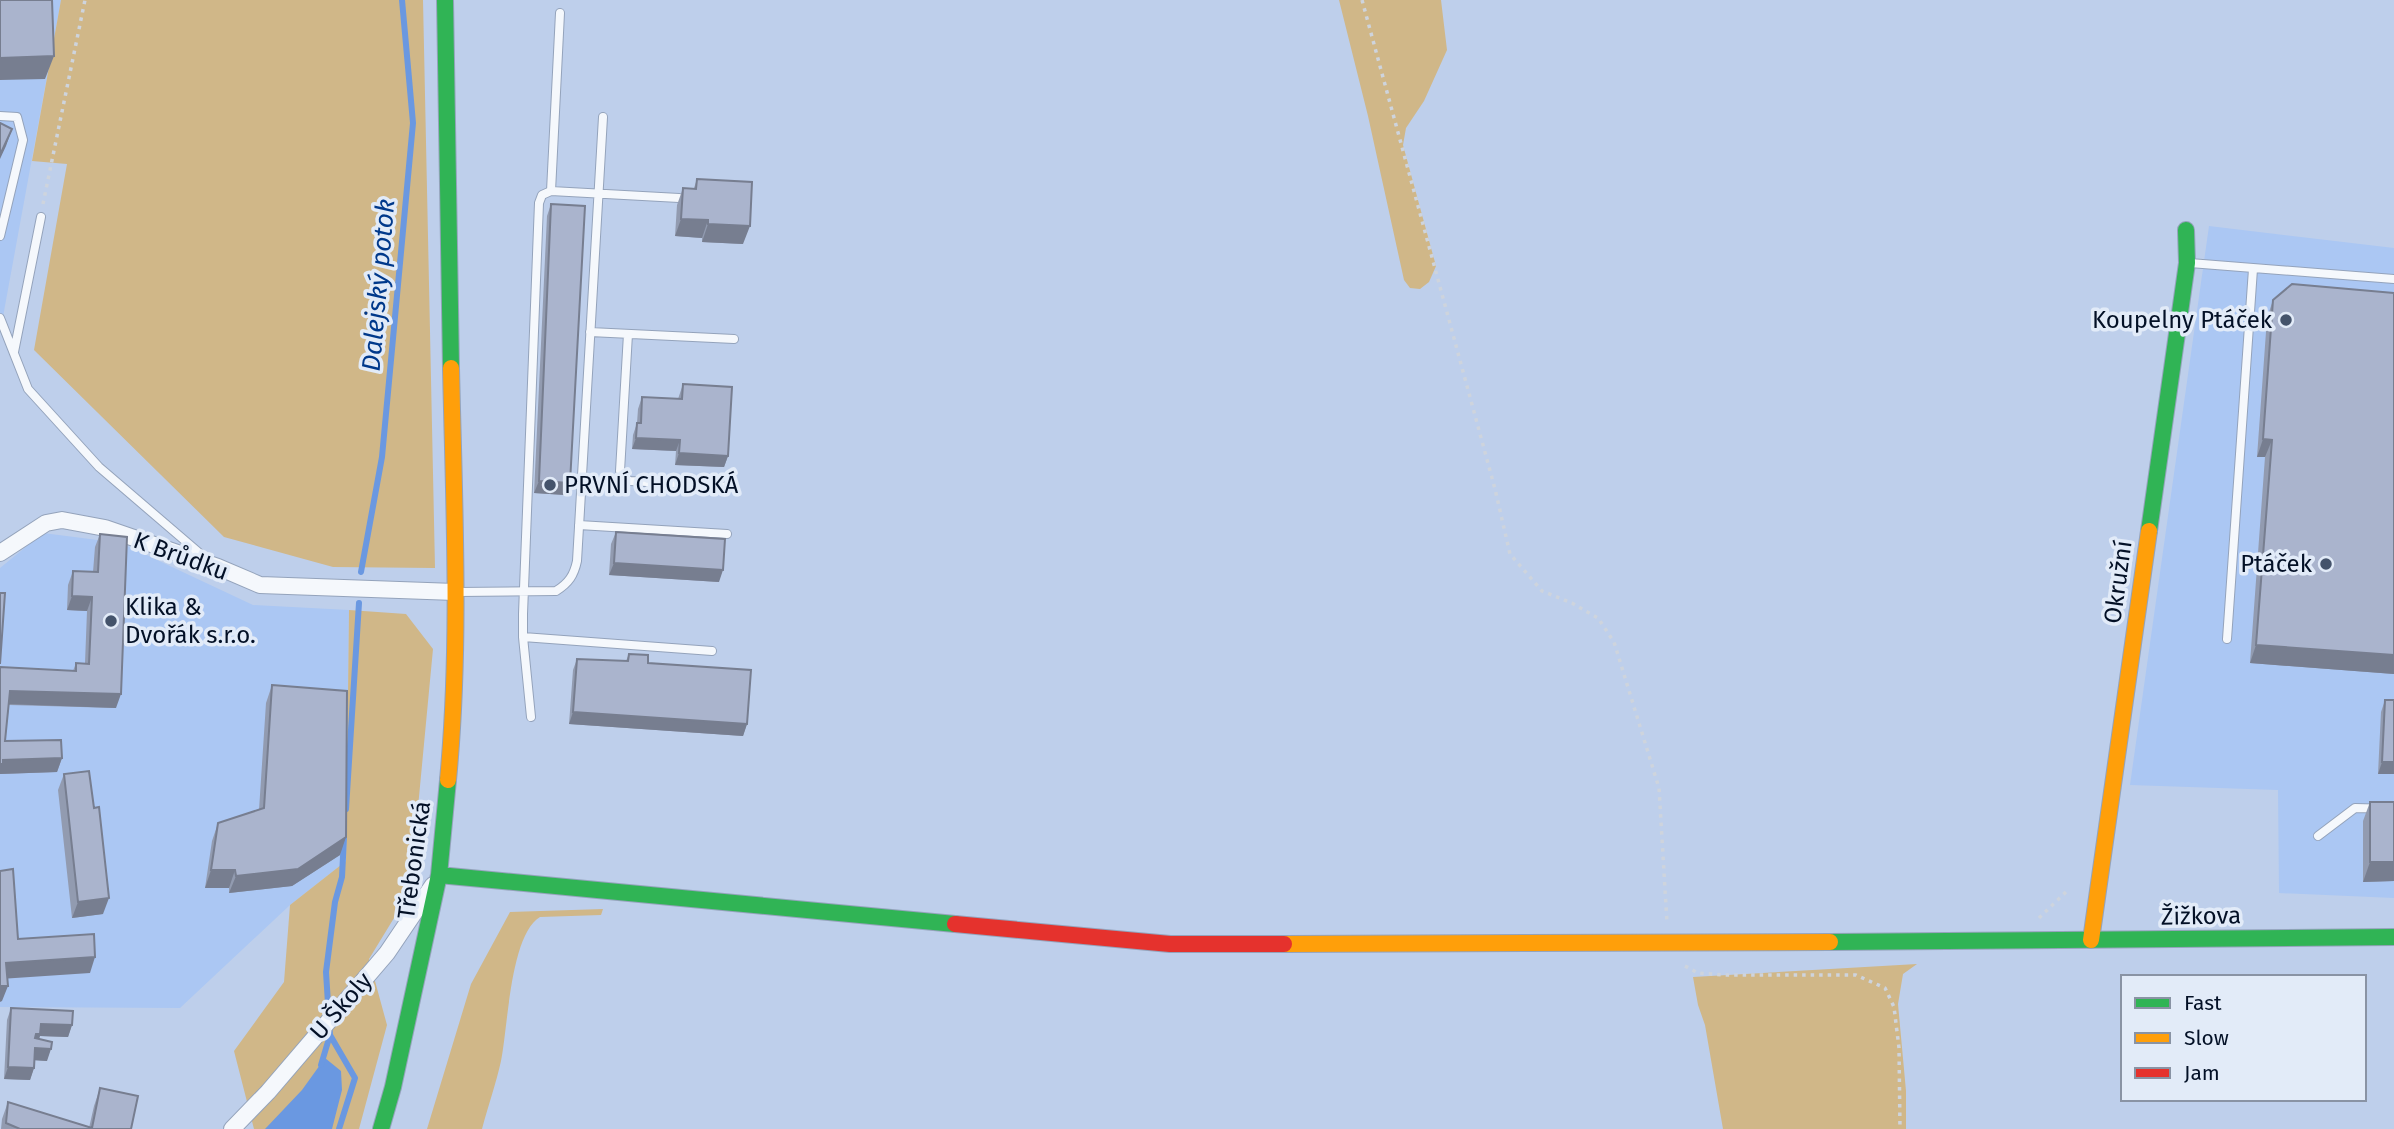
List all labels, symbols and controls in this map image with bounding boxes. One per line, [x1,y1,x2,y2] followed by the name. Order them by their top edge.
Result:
[356,198,401,373] water label: Dalejský potok
[2092,306,2273,334] place label: Koupelny Ptáček
[2278,312,2294,328] marker: Koupelny Ptáček
[564,470,739,499] place label: PRVNÍ CHODSKÁ
[542,477,558,493] marker: PRVNÍ CHODSKÁ
[130,526,232,586] street label: K Brůdku
[2098,539,2138,625] street label: Okružní
[2240,550,2313,578] place label: Ptáček
[2318,556,2334,572] marker: Ptáček
[125,593,256,649] place label: Klika & Dvořák s.r.o.
[103,613,119,629] marker: Klika & Dvořák s.r.o.
[392,799,436,921] street label: Třebonická
[2161,901,2241,931] street label: Žižkova
[303,966,378,1045] street label: U Školy
[2121,975,2366,1101] legend
[2184,990,2222,1016] text: Fast
[2184,1025,2229,1051] text: Slow
[2184,1060,2220,1086] text: Jam

